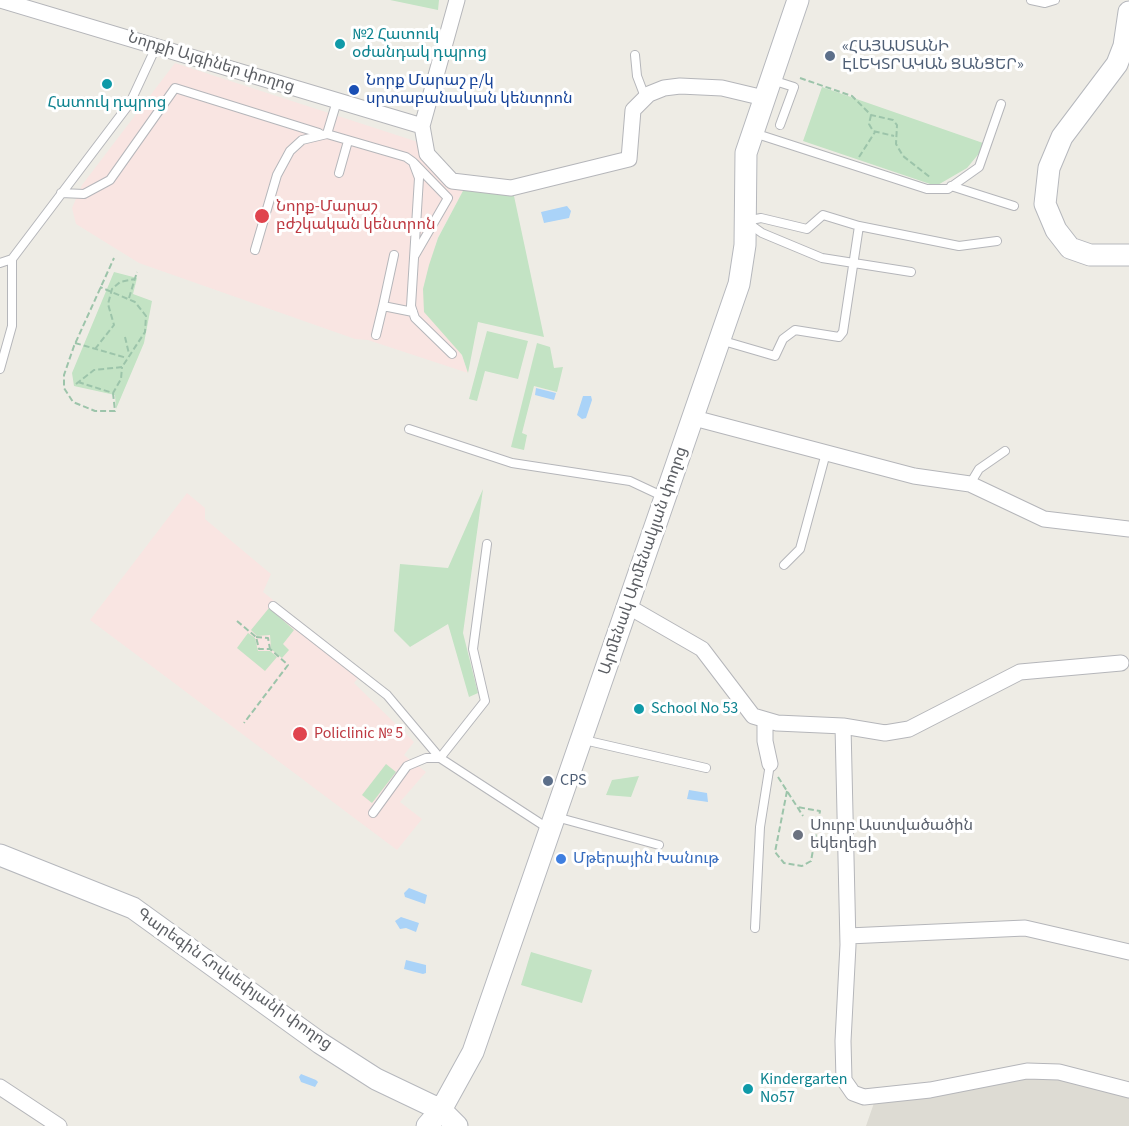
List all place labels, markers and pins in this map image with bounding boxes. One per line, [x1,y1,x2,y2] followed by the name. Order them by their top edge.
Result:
[352,25,487,63] place label: №2 Հատուկ օժանդակ դպրոց
[333,37,347,51] marker: №2 Հատուկ օժանդակ դպրոց
[842,37,1024,75] place label: «ՀԱՅԱՍՏԱՆԻ ԷԼԵԿՏՐԱԿԱՆ ՑԱՆՑԵՐ»
[823,49,837,63] marker: «ՀԱՅԱՍՏԱՆԻ ԷԼԵԿՏՐԱԿԱՆ ՑԱՆՑԵՐ»
[366,71,573,109] place label: Նորք Մարաշ բ/կ սրտաբանական կենտրոն
[100,77,114,91] marker: Հատուկ դպրոց
[347,83,361,97] marker: Նորք Մարաշ բ/կ սրտաբանական կենտրոն
[48,93,166,113] place label: Հատուկ դպրոց
[276,197,436,235] place label: Նորք-Մարաշ բժշկական կենտրոն
[253,207,271,225] marker: Նորք-Մարաշ բժշկական կենտրոն
[651,699,738,719] place label: School No 53
[632,702,646,716] marker: School No 53
[314,724,403,744] place label: Policlinic № 5
[291,725,309,743] marker: Policlinic № 5
[560,771,587,791] place label: CPS
[541,774,555,788] marker: CPS
[810,816,973,854] place label: Սուրբ Աստվածածին եկեղեցի
[791,828,805,842] marker: Սուրբ Աստվածածին եկեղեցի
[573,849,719,869] place label: Մթերային Խանութ
[554,852,568,866] marker: Մթերային Խանութ
[760,1070,847,1108] place label: Kindergarten No57
[741,1082,755,1096] marker: Kindergarten No57

